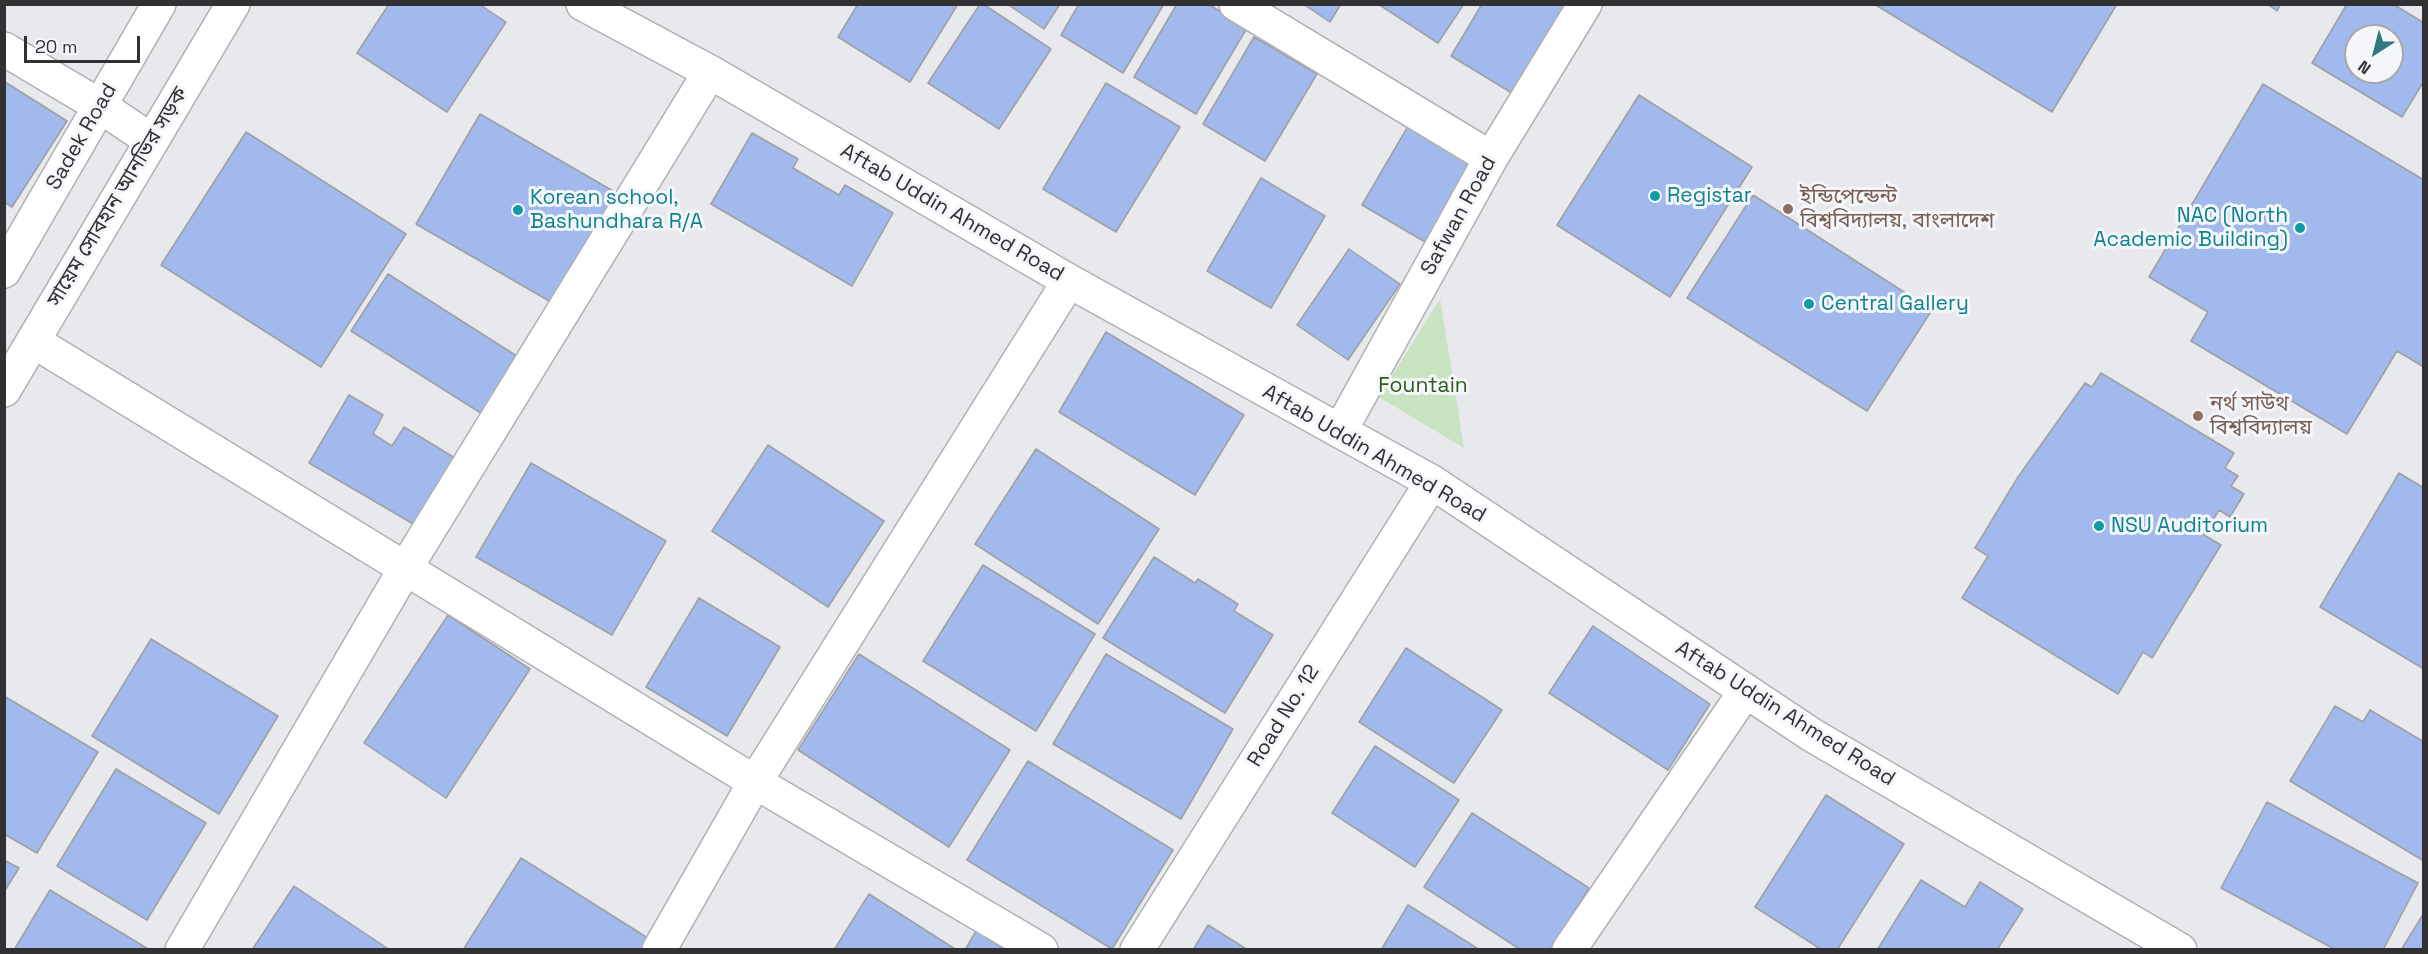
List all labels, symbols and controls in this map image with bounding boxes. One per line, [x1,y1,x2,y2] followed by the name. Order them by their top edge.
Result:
[27,24,142,62] scale bar
[2344,24,2404,84] north arrow
[35,35,78,58] text: 20 m
[2354,56,2375,79] text: N
[41,79,123,195] street label: Sadek Road
[42,83,194,311] street label: সায়েম সোবহান আনভির সড়ক
[836,139,1068,287] street label: Aftab Uddin Ahmed Road
[1416,152,1502,280] street label: Safwan Road
[1667,183,1752,209] place label: Registar
[1800,184,1994,234] place label: ইন্ডিপেন্ডেন্ট বিশ্ববিদ্যালয়, বাংলাদেশ
[530,185,703,235] place label: Korean school, Bashundhara R/A
[1648,189,1662,203] marker: Registar
[1781,202,1795,216] marker: ইন্ডিপেন্ডেন্ট বিশ্ববিদ্যালয়, বাংলাদেশ
[511,203,525,217] marker: Korean school, Bashundhara R/A
[2093,203,2288,253] place label: NAC (North Academic Building)
[2293,221,2307,235] marker: NAC (North Academic Building)
[1821,291,1969,317] place label: Central Gallery
[1802,297,1816,311] marker: Central Gallery
[1378,373,1468,399] park label: Fountain
[1258,380,1490,528] street label: Aftab Uddin Ahmed Road
[2210,391,2312,441] place label: নর্থ সাউথ বিশ্ববিদ্যালয়
[2191,409,2205,423] marker: নর্থ সাউথ বিশ্ববিদ্যালয়
[2111,513,2268,539] place label: NSU Auditorium
[2092,519,2106,533] marker: NSU Auditorium
[1671,636,1899,792] street label: Aftab Uddin Ahmed Road
[1243,660,1325,772] street label: Road No. 12

